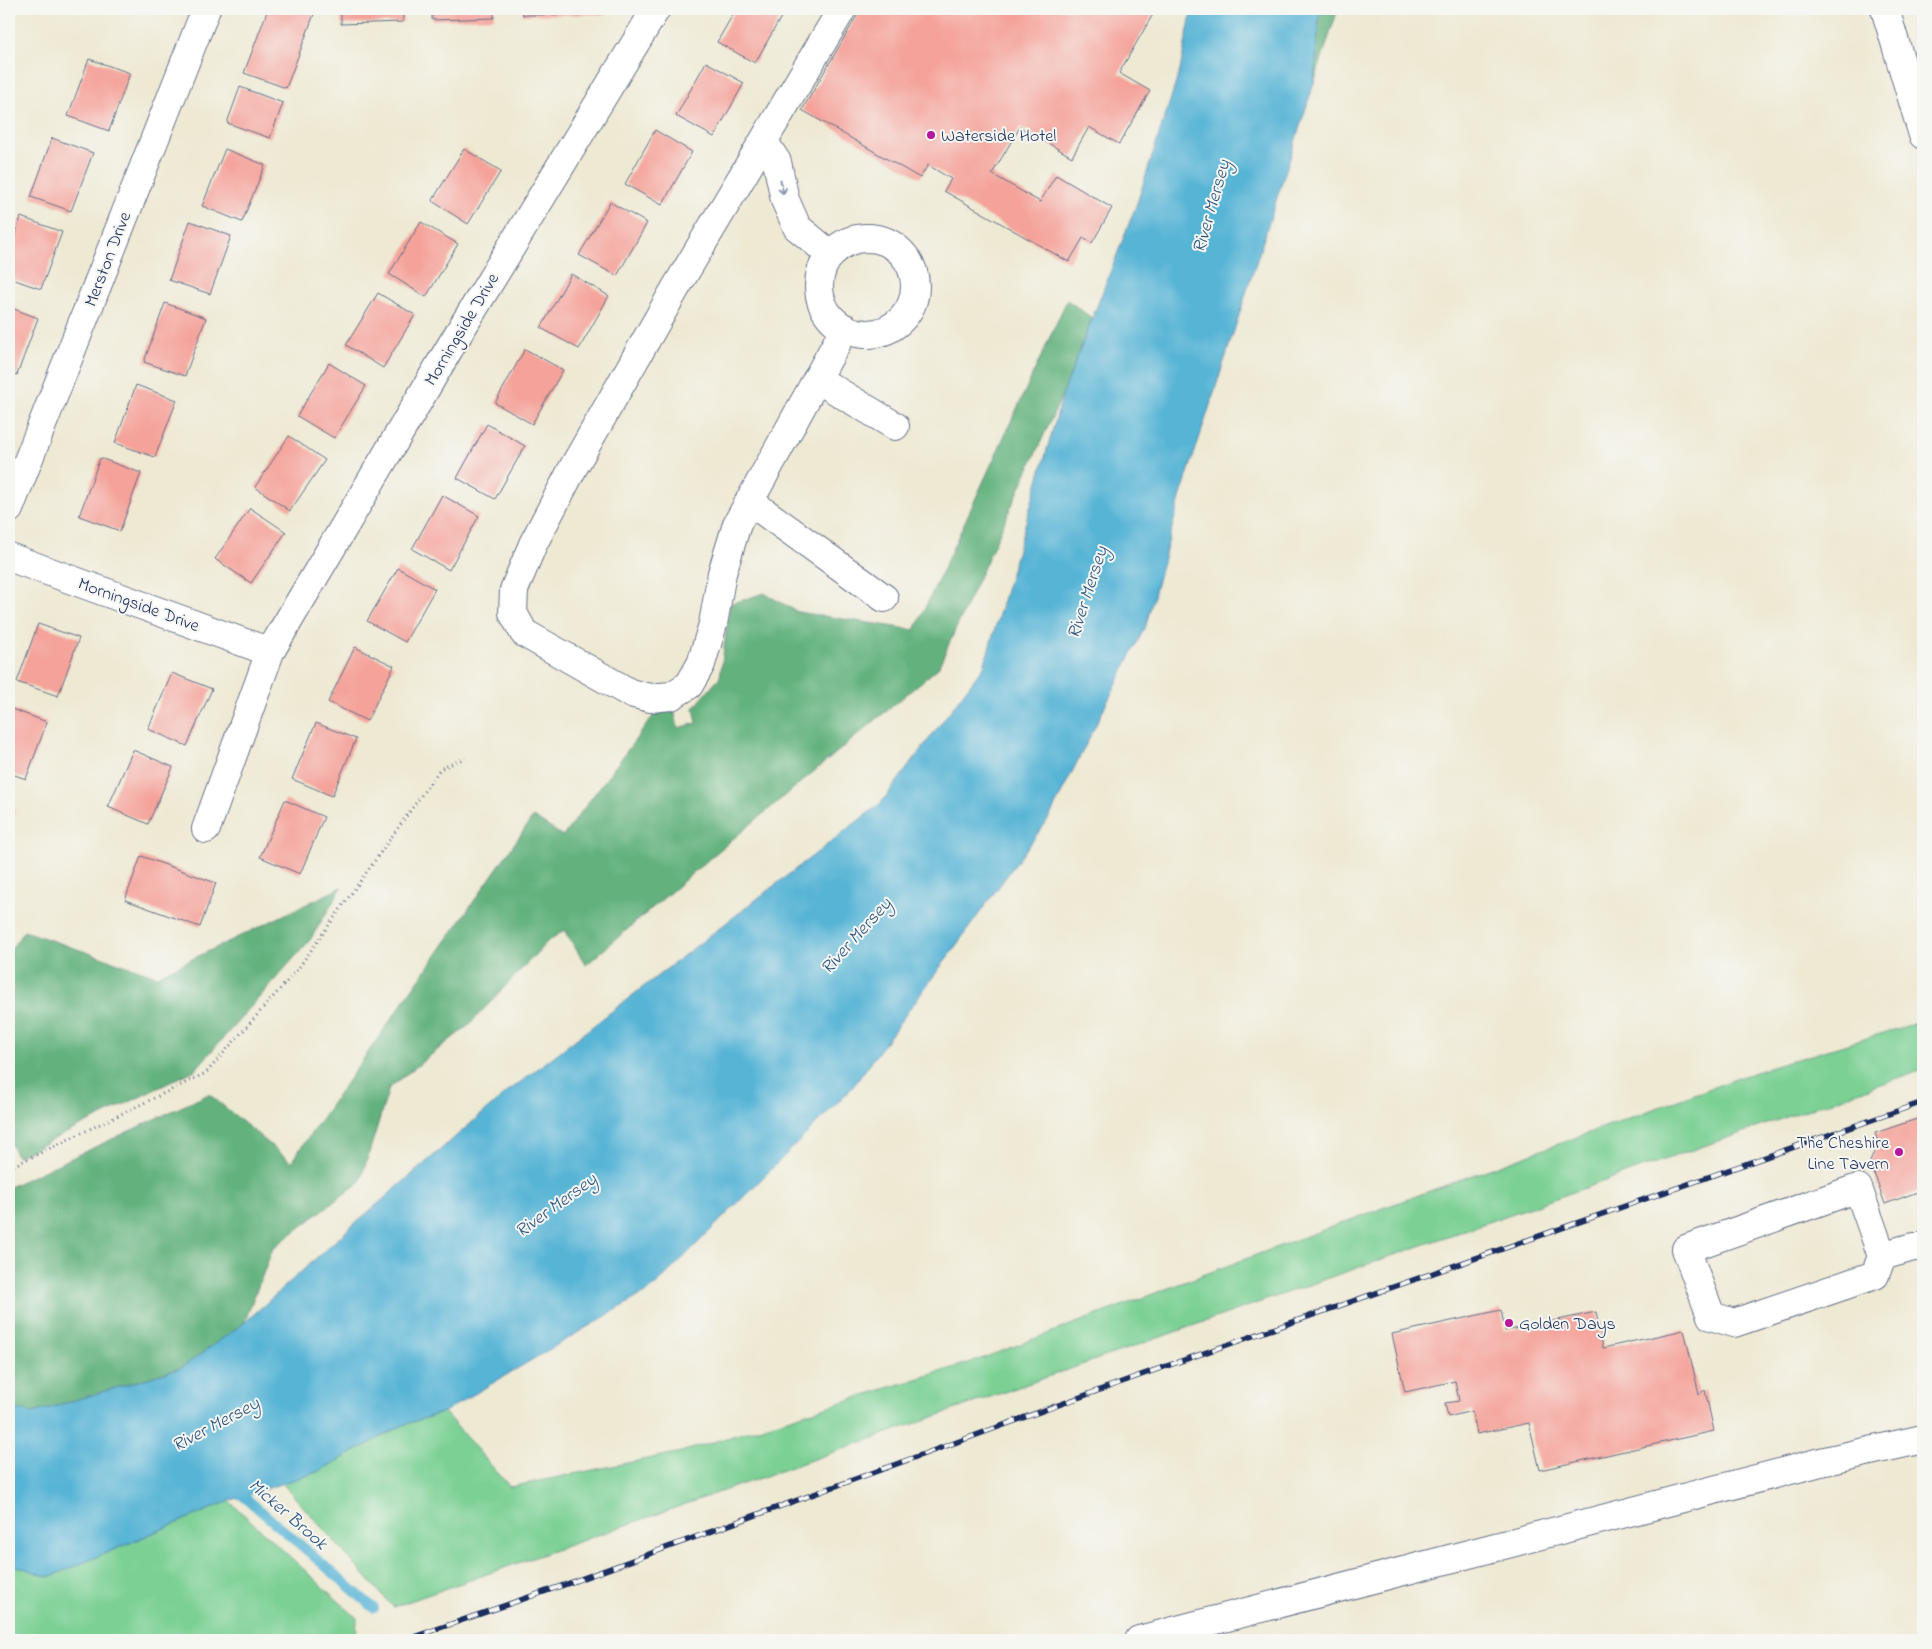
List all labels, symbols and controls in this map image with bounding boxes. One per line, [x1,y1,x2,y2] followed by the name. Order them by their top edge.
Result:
[941,124,1056,150] place label: Waterside Hotel
[925,129,937,141] marker: Waterside Hotel
[1186,157,1239,256] water label: River Mersey
[778,178,788,194] one-way arrow
[79,207,139,311] street label: Merston Drive
[419,268,508,392] street label: Morningside Drive
[1061,543,1116,642] water label: River Mersey
[74,572,204,641] street label: Morningside Drive
[815,892,899,981] water label: River Mersey
[1796,1131,1890,1178] place label: The Cheshire Line Tavern
[1893,1146,1905,1158] marker: The Cheshire Line Tavern
[510,1167,603,1245] water label: River Mersey
[1519,1312,1616,1338] place label: Golden Days
[1503,1317,1515,1329] marker: Golden Days
[168,1391,265,1460] water label: River Mersey
[242,1473,333,1557] water label: Micker Brook

